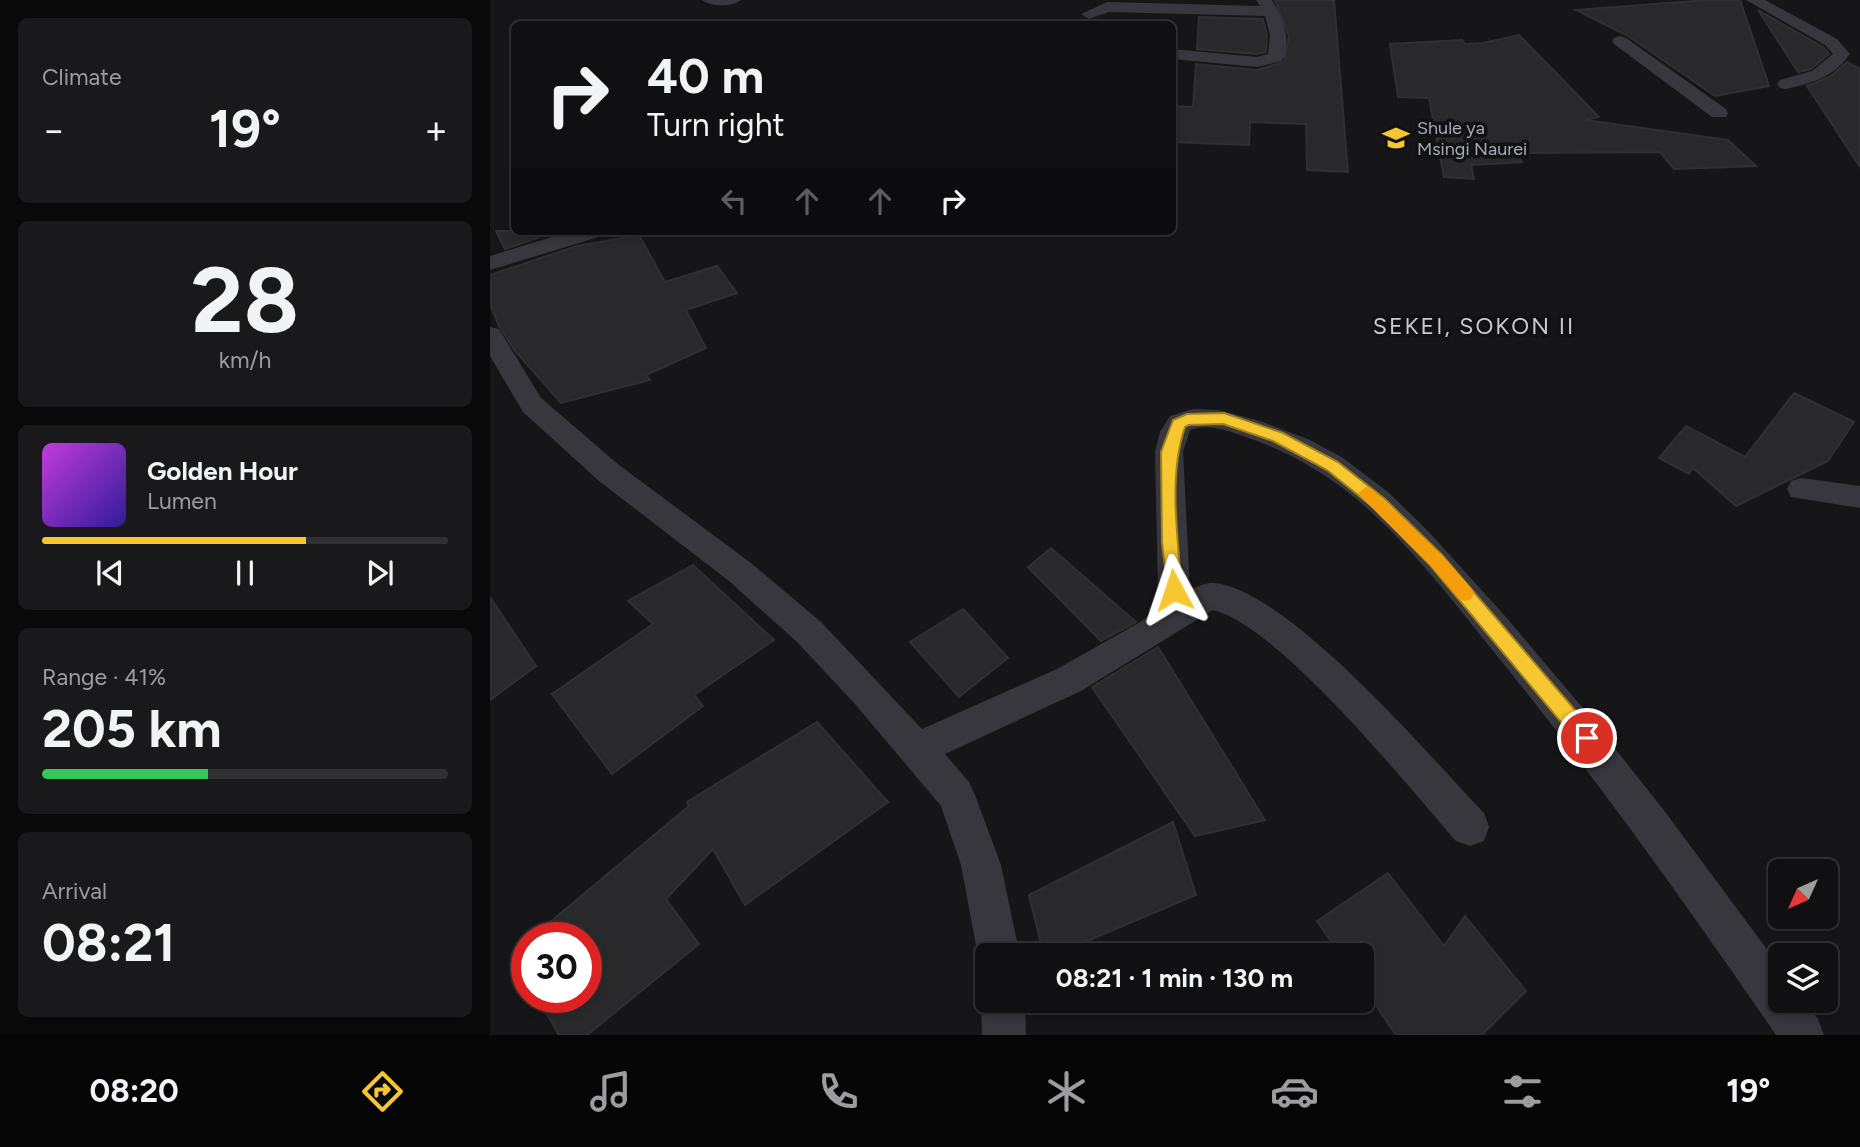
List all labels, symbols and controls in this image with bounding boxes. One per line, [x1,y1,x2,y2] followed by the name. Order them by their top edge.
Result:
[647,46,764,105] text: 40 m
[532,49,623,140] icon: right
[42,63,121,91] text: Climate
[209,98,281,160] text: 19°
[647,106,785,144] text: Turn right
[42,107,66,153] text: −
[424,107,448,153] text: +
[1417,117,1527,160] place label: Shule ya Msingi Naurei
[1381,123,1411,153] school or university icon: Shule ya Msingi Naurei
[715,182,753,220] icon: left
[788,182,826,220] icon: ahead
[861,182,899,220] icon: ahead
[934,182,972,220] icon: right
[191,246,299,355] text: 28
[1373,312,1575,340] district label: SEKEI, SOKON II
[219,346,271,374] text: km/h
[147,455,298,487] text: Golden Hour
[147,487,217,515] text: Lumen
[1137,553,1211,627] position arrow
[91,554,129,592] icon: previous
[226,554,264,592] icon: pause
[361,554,399,592] icon: next
[42,663,166,691] text: Range · 41%
[42,698,222,760] text: 205 km
[1557,708,1617,768] pin
[1568,719,1606,757] icon: arrive
[1768,859,1838,929] north arrow
[1768,859,1838,1013] map controls
[42,877,107,905] text: Arrival
[42,912,175,974] text: 08:21
[511,922,602,1013] speed limit sign: 30
[1768,943,1838,1013] button: layers
[1056,962,1293,994] text: 08:21 · 1 min · 130 m
[358,1067,407,1116] icon: directions
[586,1067,635,1116] icon: music
[814,1067,863,1116] icon: phone
[1042,1067,1091,1116] icon: climate
[1270,1067,1319,1116] icon: car
[1498,1067,1547,1116] icon: filters
[90,1072,179,1110] text: 08:20
[1726,1072,1770,1110] text: 19°

